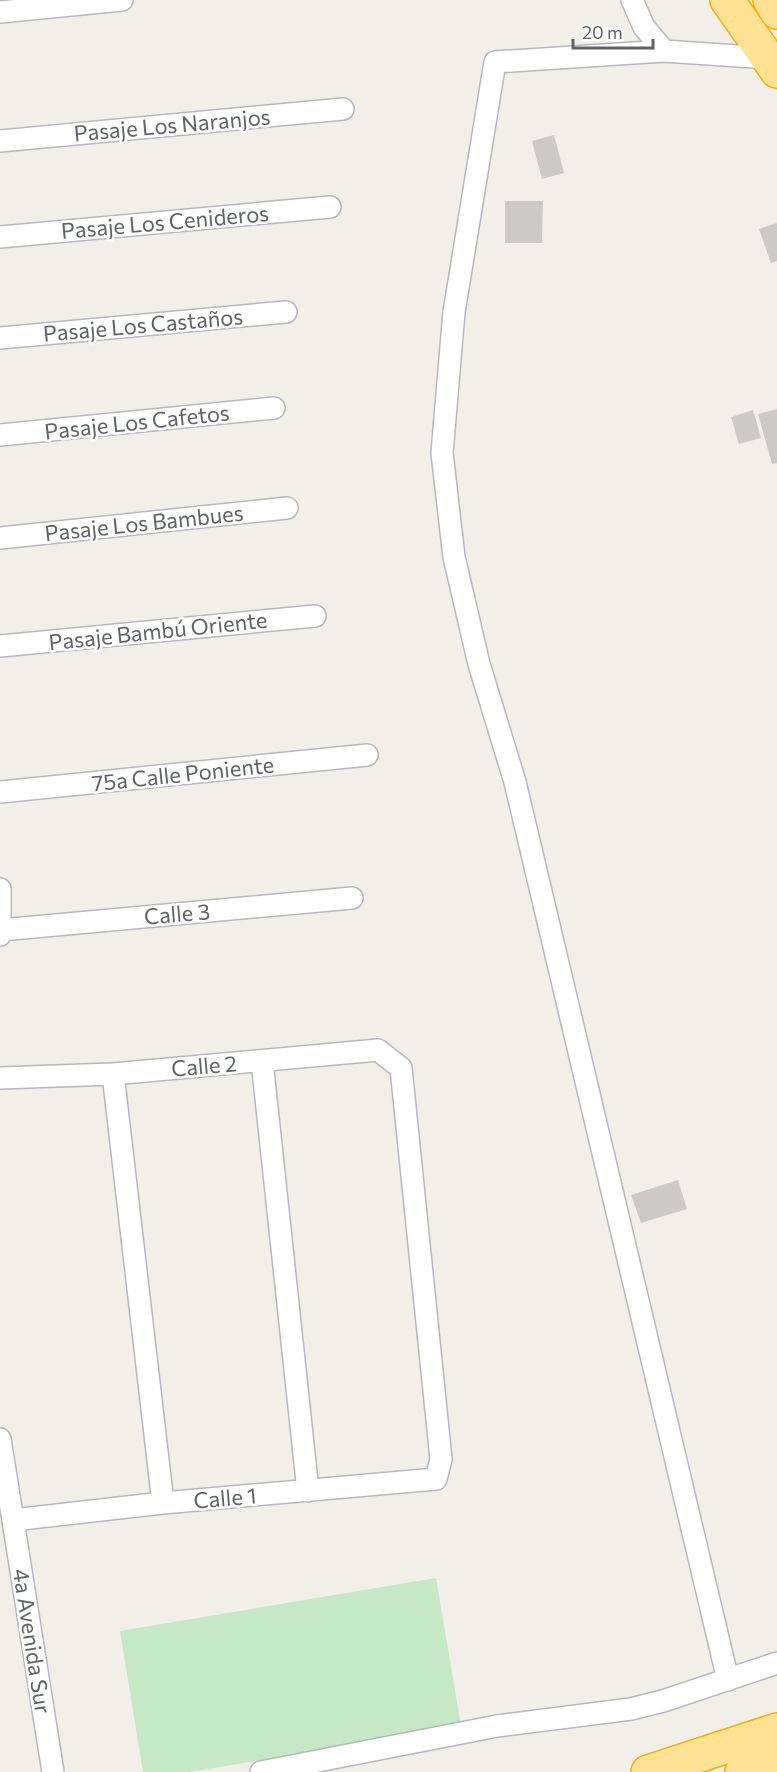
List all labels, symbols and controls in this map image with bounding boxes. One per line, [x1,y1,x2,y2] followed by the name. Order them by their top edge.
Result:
[573,12,652,50] scale bar
[582,21,623,43] text: 20 m
[72,102,271,147] street label: Pasaje Los Naranjos
[60,199,270,244] street label: Pasaje Los Cenideros
[42,302,244,347] street label: Pasaje Los Castaños
[43,398,231,445] street label: Pasaje Los Cafetos
[43,499,245,546] street label: Pasaje Los Bambues
[47,606,269,655] street label: Pasaje Bambú Oriente
[91,751,275,796] street label: 75a Calle Poniente
[143,897,211,930] street label: Calle 3
[170,1049,238,1082] street label: Calle 2
[192,1481,258,1514] street label: Calle 1
[8,1567,57,1716] street label: 4a Avenida Sur

